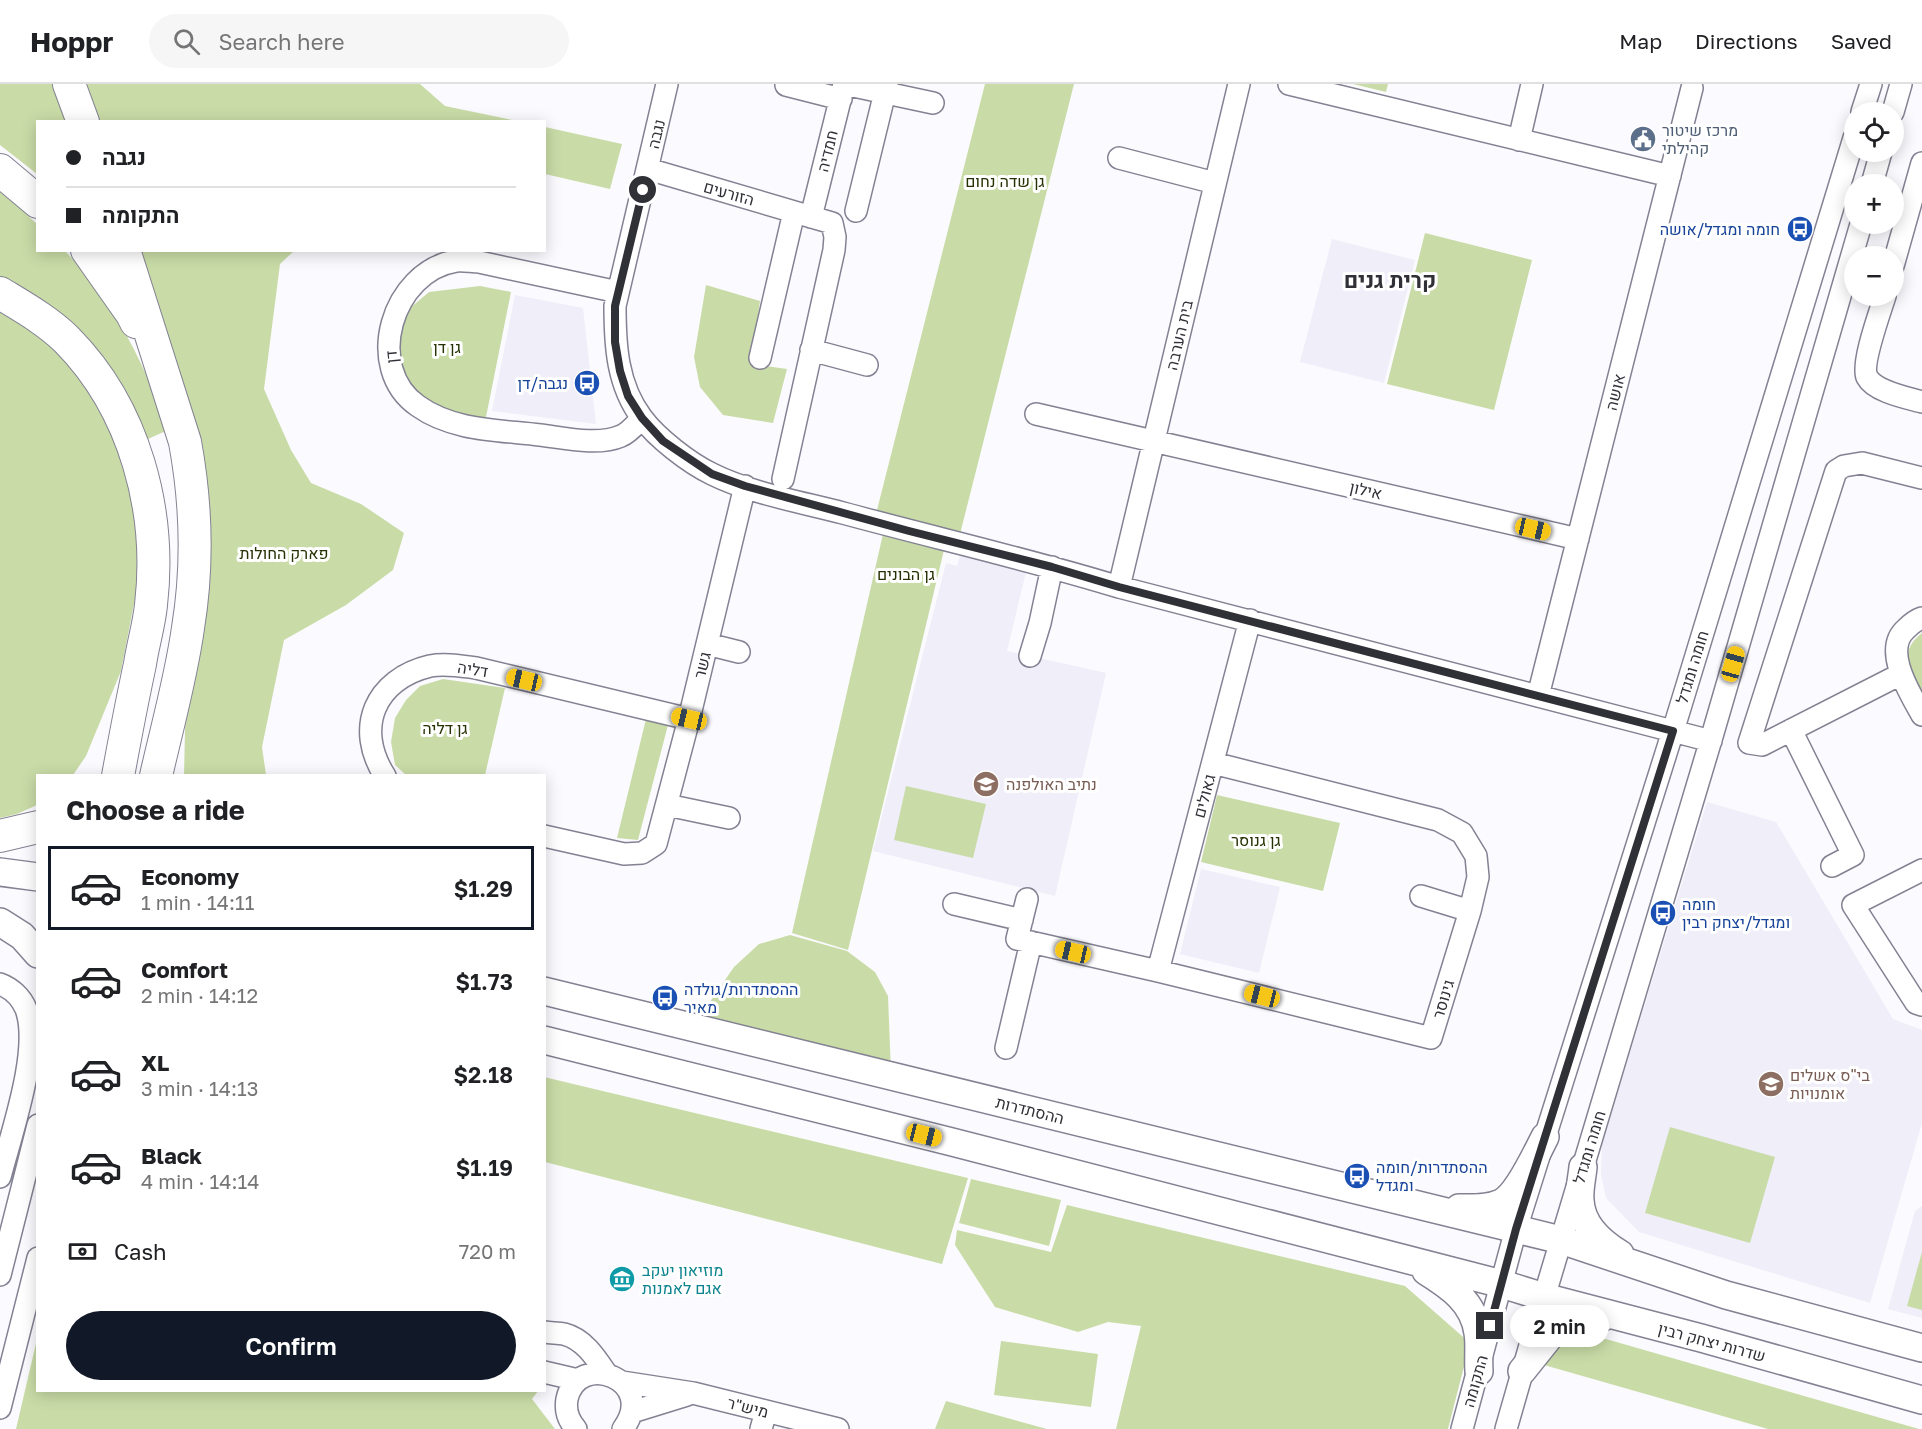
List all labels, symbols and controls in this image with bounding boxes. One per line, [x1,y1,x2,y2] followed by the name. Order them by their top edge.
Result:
[149,14,569,68] search box
[30,25,113,58] text: Hoppr
[170,25,203,58] icon: search
[218,28,345,55] text: Search here
[1619,28,1662,54] text: Map
[1695,28,1798,54] text: Directions
[1831,28,1892,54] text: Saved
[1844,102,1904,306] map controls
[1844,102,1904,162] button: locate
[643,117,669,151] street label: נגבה
[1662,120,1738,158] place label: מרכז שיטור קהילתי
[1628,124,1658,154] public building icon: מרכז שיטור קהילתי
[812,128,842,174] street label: חמדיה
[102,143,146,170] text: נגבה
[965,171,1045,191] park label: גן שדה נחום
[1844,174,1904,234] button: +
[629,176,656,203] route start
[701,176,757,210] street label: הזורעים
[102,201,179,228] text: התקומה
[1785,214,1815,244] bus stop icon: חומה ומגדל/אושה
[1660,219,1780,239] place label: חומה ומגדל/אושה
[1844,246,1904,306] button: −
[1344,266,1436,293] district label: קרית גנים
[1161,297,1197,372] street label: בית הערבה
[433,337,461,357] park label: גן דן
[380,350,402,364] street label: דן
[572,368,602,398] bus stop icon: נגבה/דן
[1601,372,1629,412] street label: אושה
[518,373,568,393] place label: נגבה/דן
[1348,477,1384,503] street label: אילון
[1513,516,1553,542] car
[240,543,328,563] park label: פארק החולות
[877,564,935,584] park label: גן הבונים
[1671,628,1713,706] street label: חומה ומגדל
[1719,644,1747,684] car
[689,650,715,680] street label: גשר
[456,657,490,681] street label: דליה
[504,667,544,693] car
[669,706,709,732] car
[422,718,468,738] park label: גן דליה
[971,769,1001,799] school or university icon: נתיב האולפנה
[1189,772,1219,820] street label: גאולים
[1006,774,1097,794] place label: נתיב האולפנה
[66,794,245,826] text: Choose a ride
[1231,830,1281,850] park label: גן גנוסר
[69,861,123,915] icon: car
[141,863,239,890] text: Economy
[454,875,513,902] text: $1.29
[141,890,254,914] text: 1 min · 14:11
[1682,894,1790,932] place label: חומה ומגדל/יצחק רבין
[1648,898,1678,928] bus stop icon: חומה ומגדל/יצחק רבין
[1053,939,1093,965] car
[69,954,123,1008] icon: car
[141,956,228,983] text: Comfort
[455,968,513,995] text: $1.73
[1428,977,1458,1021] street label: גינוסר
[684,979,798,1017] place label: ההסתדרות/גולדה מאיר
[141,983,258,1007] text: 2 min · 14:12
[650,983,680,1013] bus stop icon: ההסתדרות/גולדה מאיר
[1242,983,1282,1009] car
[69,1047,123,1101] icon: car
[141,1049,169,1076] text: XL
[454,1061,513,1088] text: $2.18
[1790,1065,1870,1103] place label: בי"ס אשלים אומנויות
[1756,1069,1786,1099] school or university icon: בי"ס אשלים אומנויות
[141,1076,258,1100] text: 3 min · 14:13
[994,1092,1066,1128] street label: ההסתדרות
[1568,1108,1610,1186] street label: חומה ומגדל
[904,1122,944,1148] car
[69,1140,123,1194] icon: car
[141,1142,202,1169] text: Black
[456,1154,513,1181] text: $1.19
[1376,1157,1488,1195] place label: ההסתדרות/חומה ומגדל
[1342,1161,1372,1191] bus stop icon: ההסתדרות/חומה ומגדל
[141,1169,259,1193] text: 4 min · 14:14
[66,1235,99,1268] icon: cash
[114,1238,167,1265] text: Cash
[459,1239,516,1263] text: 720 m
[642,1260,723,1298] place label: מוזיאון יעקב אגם לאמנות
[607,1264,637,1294] museum icon: מוזיאון יעקב אגם לאמנות
[1511,1305,1610,1347] callout: 2 min
[66,1311,516,1380] button: Confirm
[1476,1312,1503,1339] route end
[1534,1314,1586,1338] text: 2 min
[1656,1318,1768,1366] street label: שדרות יצחק רבין
[1458,1352,1492,1410] street label: התקומה
[725,1392,771,1422] street label: מיש"ר

